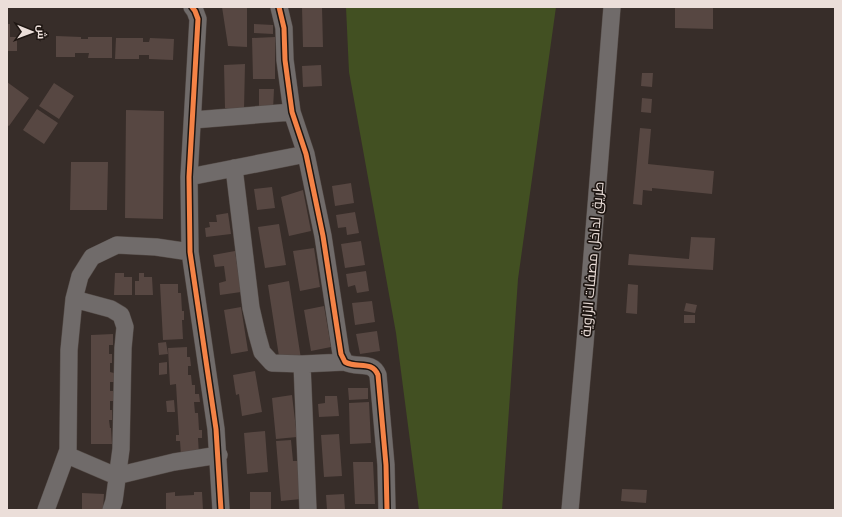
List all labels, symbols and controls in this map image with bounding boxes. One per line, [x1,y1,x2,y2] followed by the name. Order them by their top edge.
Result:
[12,12,52,52] north arrow
[35,25,48,39] text: ش
[577,181,608,337] street label: طريق لداخل مصفات الزاوية

